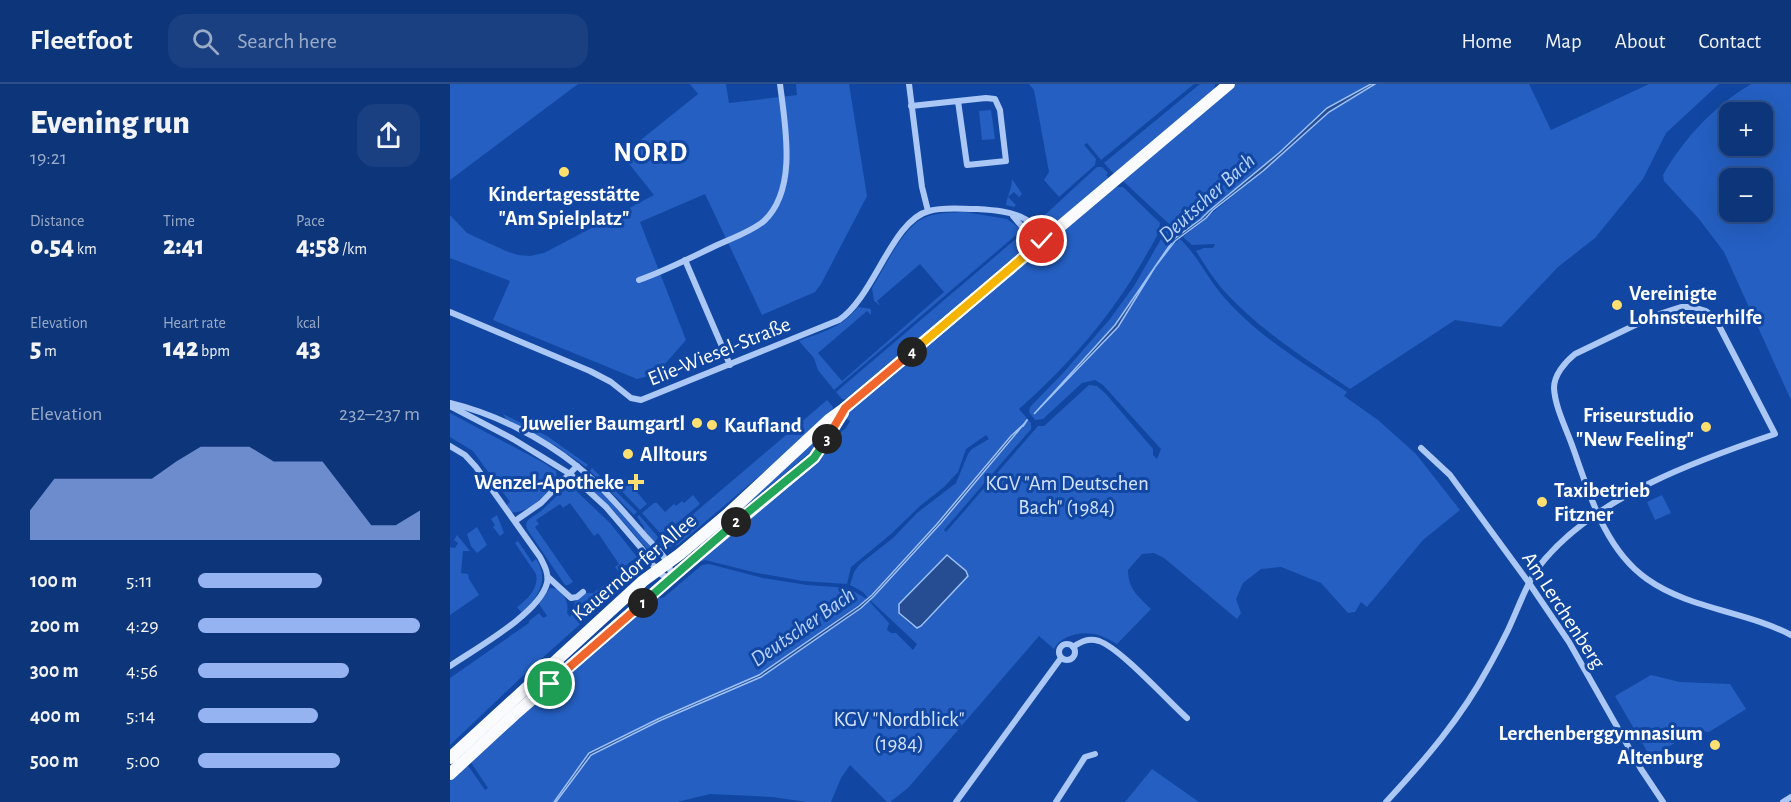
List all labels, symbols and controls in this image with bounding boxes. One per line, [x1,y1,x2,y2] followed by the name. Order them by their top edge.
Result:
[168,14,588,68] search box
[189,25,222,58] icon: search
[30,27,132,55] text: Fleetfoot
[237,30,337,52] text: Search here
[1461,31,1512,52] text: Home
[1545,31,1582,52] text: Map
[1615,31,1665,52] text: About
[1698,31,1761,52] text: Contact
[1719,102,1773,222] map controls
[1719,102,1773,156] button: +
[357,104,420,167] button: share
[30,107,190,140] text: Evening run
[613,139,689,166] district label: NORD
[30,148,67,168] text: 19:21
[1154,149,1259,247] water label: Deutscher Bach
[557,165,571,179] marker: Kindertagesstätte "Am Spielplatz"
[1719,168,1773,222] button: −
[488,184,640,229] place label: Kindertagesstätte "Am Spielplatz"
[30,213,84,229] text: Distance
[163,213,195,229] text: Time
[296,213,325,229] text: Pace
[1016,215,1067,266] pin
[1025,224,1058,257] icon: check
[30,233,74,259] text: 0.54
[163,233,204,259] text: 2:41
[296,233,340,259] text: 4:58
[74,241,97,257] text: km
[340,241,367,257] text: /km
[1629,283,1762,328] place label: Vereinigte Lohnsteuerhilfe
[1610,298,1624,312] marker: Vereinigte Lohnsteuerhilfe
[645,313,793,390] street label: Elie-Wiesel-Straße
[30,315,88,331] text: Elevation
[163,315,226,331] text: Heart rate
[296,315,320,331] text: kcal
[30,335,41,361] text: 5
[163,335,198,361] text: 142
[296,335,321,361] text: 43
[897,337,927,367] pin: 4
[41,343,57,359] text: m
[198,343,230,359] text: bpm
[908,344,916,360] text: 4
[30,404,102,424] text: Elevation
[339,404,420,424] text: 232–237 m
[1576,405,1694,450] place label: Friseurstudio "New Feeling"
[521,413,685,434] place label: Juwelier Baumgartl
[724,415,802,436] place label: Kaufland
[690,416,704,430] marker: Juwelier Baumgartl
[705,418,719,432] marker: Kaufland
[1699,420,1713,434] marker: Friseurstudio "New Feeling"
[812,424,842,454] pin: 3
[824,431,830,447] text: 3
[640,444,707,465] place label: Alltours
[621,447,635,461] marker: Alltours
[474,472,624,493] place label: Wenzel-Apotheke
[985,473,1149,518] park label: KGV "Am Deutschen Bach" (1984)
[629,475,643,489] marker: Wenzel-Apotheke
[1554,480,1650,525] place label: Taxibetrieb Fitzner
[1535,495,1549,509] marker: Taxibetrieb Fitzner
[721,507,751,537] pin: 2
[568,510,700,625] street label: Kauerndorfer Allee
[732,514,740,530] text: 2
[1518,548,1609,673] street label: Am Lerchenberg
[30,571,77,591] text: 100 m
[126,571,153,591] text: 5:11
[747,583,859,671] water label: Deutscher Bach
[628,588,658,618] pin: 1
[640,595,646,611] text: 1
[30,616,79,636] text: 200 m
[126,616,159,636] text: 4:29
[524,658,575,709] pin
[30,661,79,681] text: 300 m
[126,661,158,681] text: 4:56
[533,667,566,700] icon: arrive
[30,706,80,726] text: 400 m
[126,706,155,726] text: 5:14
[833,709,965,754] park label: KGV "Nordblick" (1984)
[1499,723,1703,768] place label: Lerchenberggymnasium Altenburg
[1708,738,1722,752] marker: Lerchenberggymnasium Altenburg
[30,751,79,771] text: 500 m
[126,751,160,771] text: 5:00

